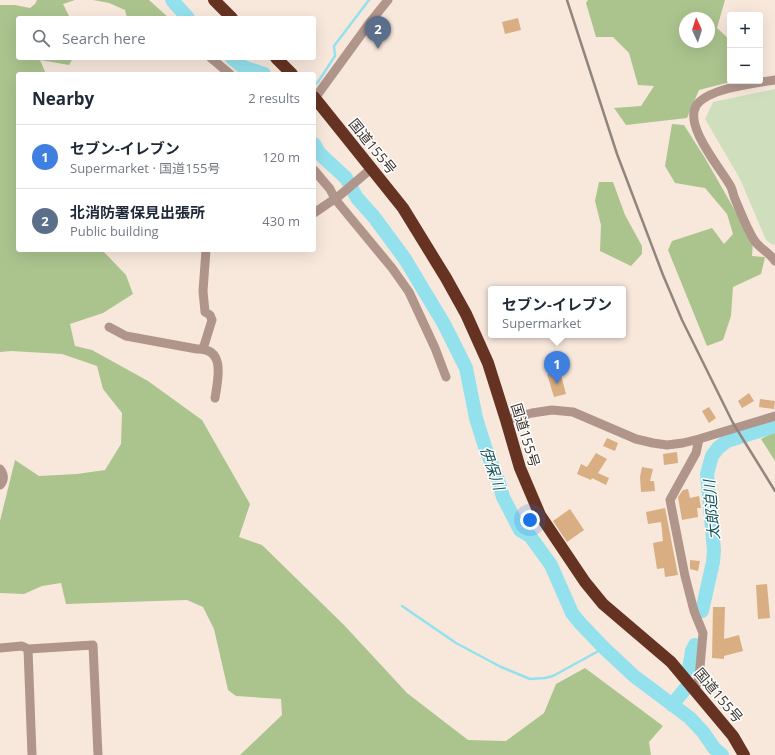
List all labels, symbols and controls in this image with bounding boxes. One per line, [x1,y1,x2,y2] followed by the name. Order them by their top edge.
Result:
[679,12,715,48] north arrow
[727,12,763,84] map controls
[727,12,763,48] button: +
[16,16,316,60] search box
[365,16,391,49] pin: 2
[30,27,52,49] icon: search
[62,28,146,48] text: Search here
[727,48,763,84] button: −
[32,87,94,110] text: Nearby
[248,89,300,107] text: 2 results
[345,114,401,178] street label: 国道155号
[70,138,180,158] text: セブン-イレブン
[41,148,49,166] text: 1
[262,148,300,166] text: 120 m
[70,159,220,177] text: Supermarket · 国道155号
[70,202,205,222] text: 北消防署保見出張所
[41,212,49,230] text: 2
[262,212,300,230] text: 430 m
[70,222,159,240] text: Public building
[488,286,626,338] popup
[502,294,612,314] text: セブン-イレブン
[502,314,581,332] text: Supermarket
[544,351,570,384] pin: 1
[507,401,545,469] street label: 国道155号
[476,443,510,494] water label: 伊保川
[698,477,724,541] water label: 太郎迫川
[520,510,540,530] your location
[691,664,747,726] street label: 国道155号

